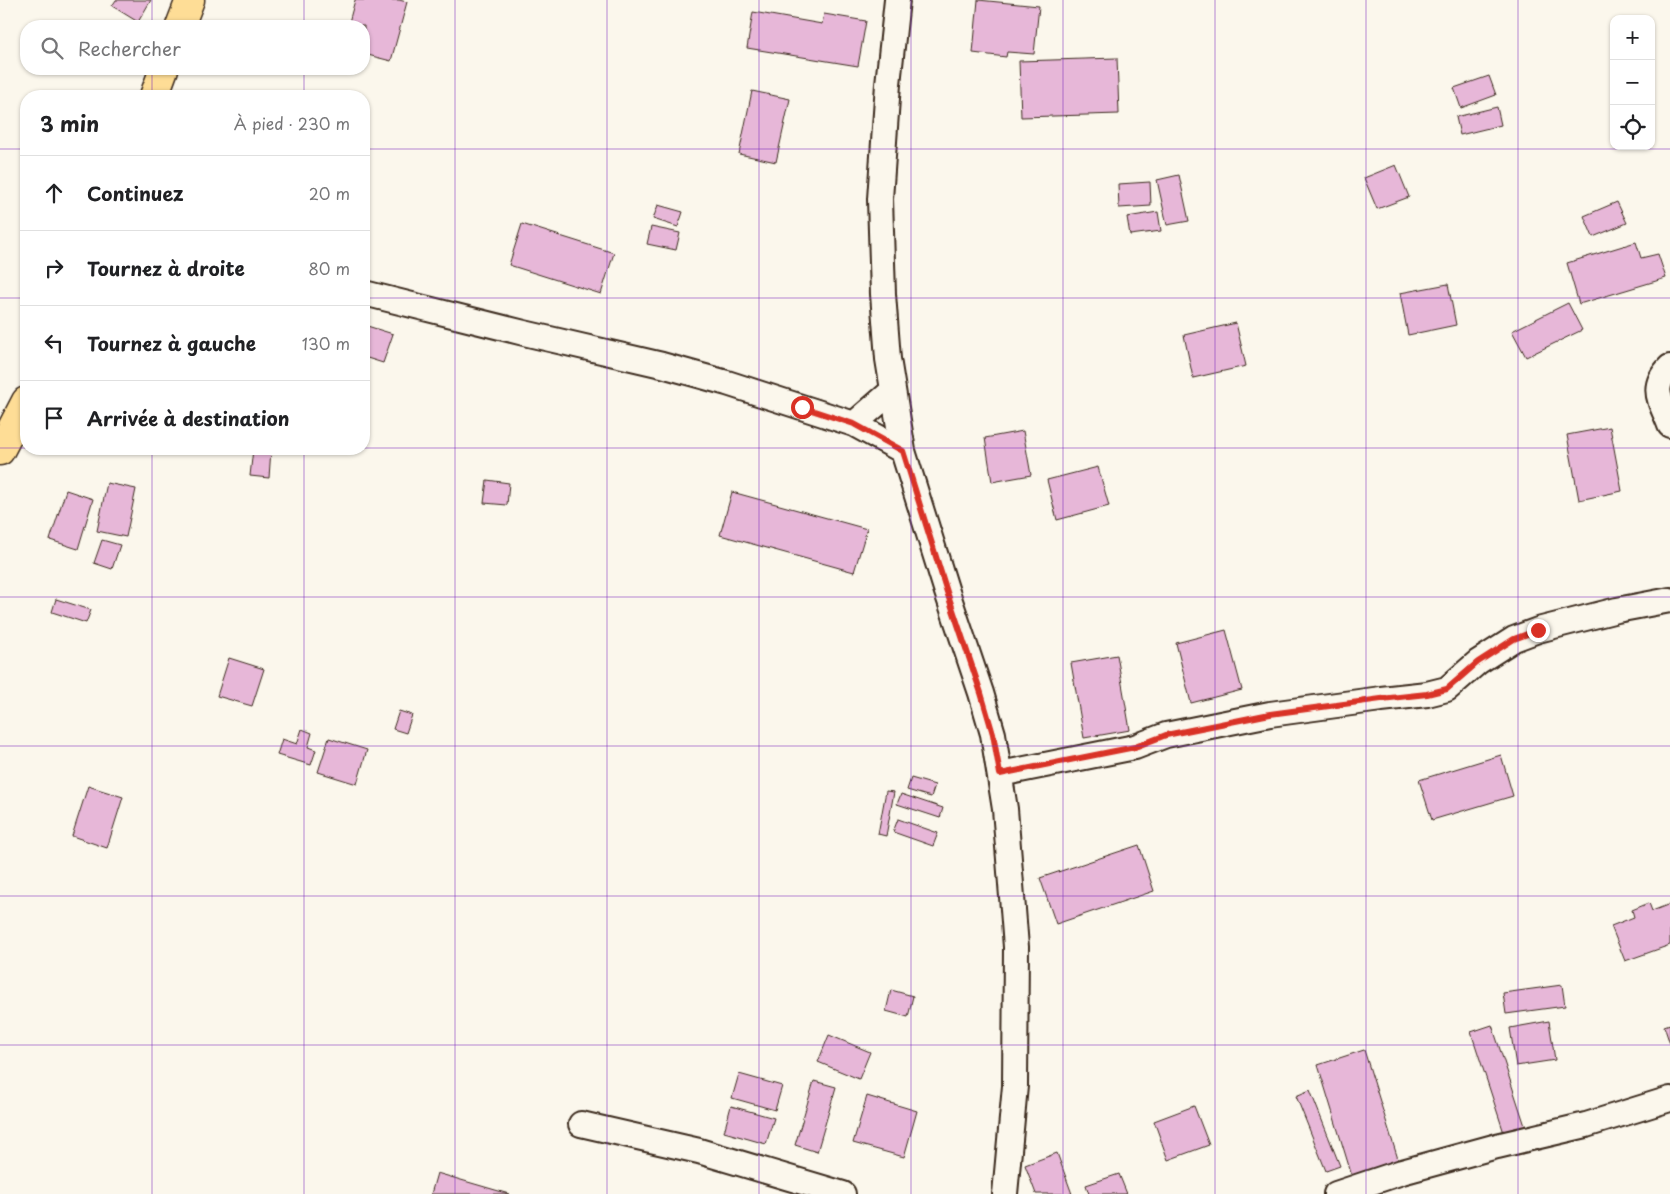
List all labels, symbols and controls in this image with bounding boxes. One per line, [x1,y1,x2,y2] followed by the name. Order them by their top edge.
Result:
[1610,15,1655,150] map controls
[1610,15,1655,60] button: +
[20,20,370,75] search box
[38,34,66,62] icon: search
[78,34,181,62] text: Rechercher
[1610,60,1655,105] button: −
[1610,105,1655,150] button: locate
[40,107,99,139] text: 3 min
[234,111,350,135] text: À pied · 230 m
[40,179,68,207] icon: ahead
[87,179,184,207] text: Continuez
[309,181,350,205] text: 20 m
[40,254,68,282] icon: right
[87,254,245,282] text: Tournez à droite
[308,256,350,280] text: 80 m
[40,329,68,357] icon: left
[87,329,256,357] text: Tournez à gauche
[302,331,350,355] text: 130 m
[791,396,814,419] route start
[40,404,68,432] icon: arrive
[87,404,290,432] text: Arrivée à destination
[1527,619,1550,642] route end

